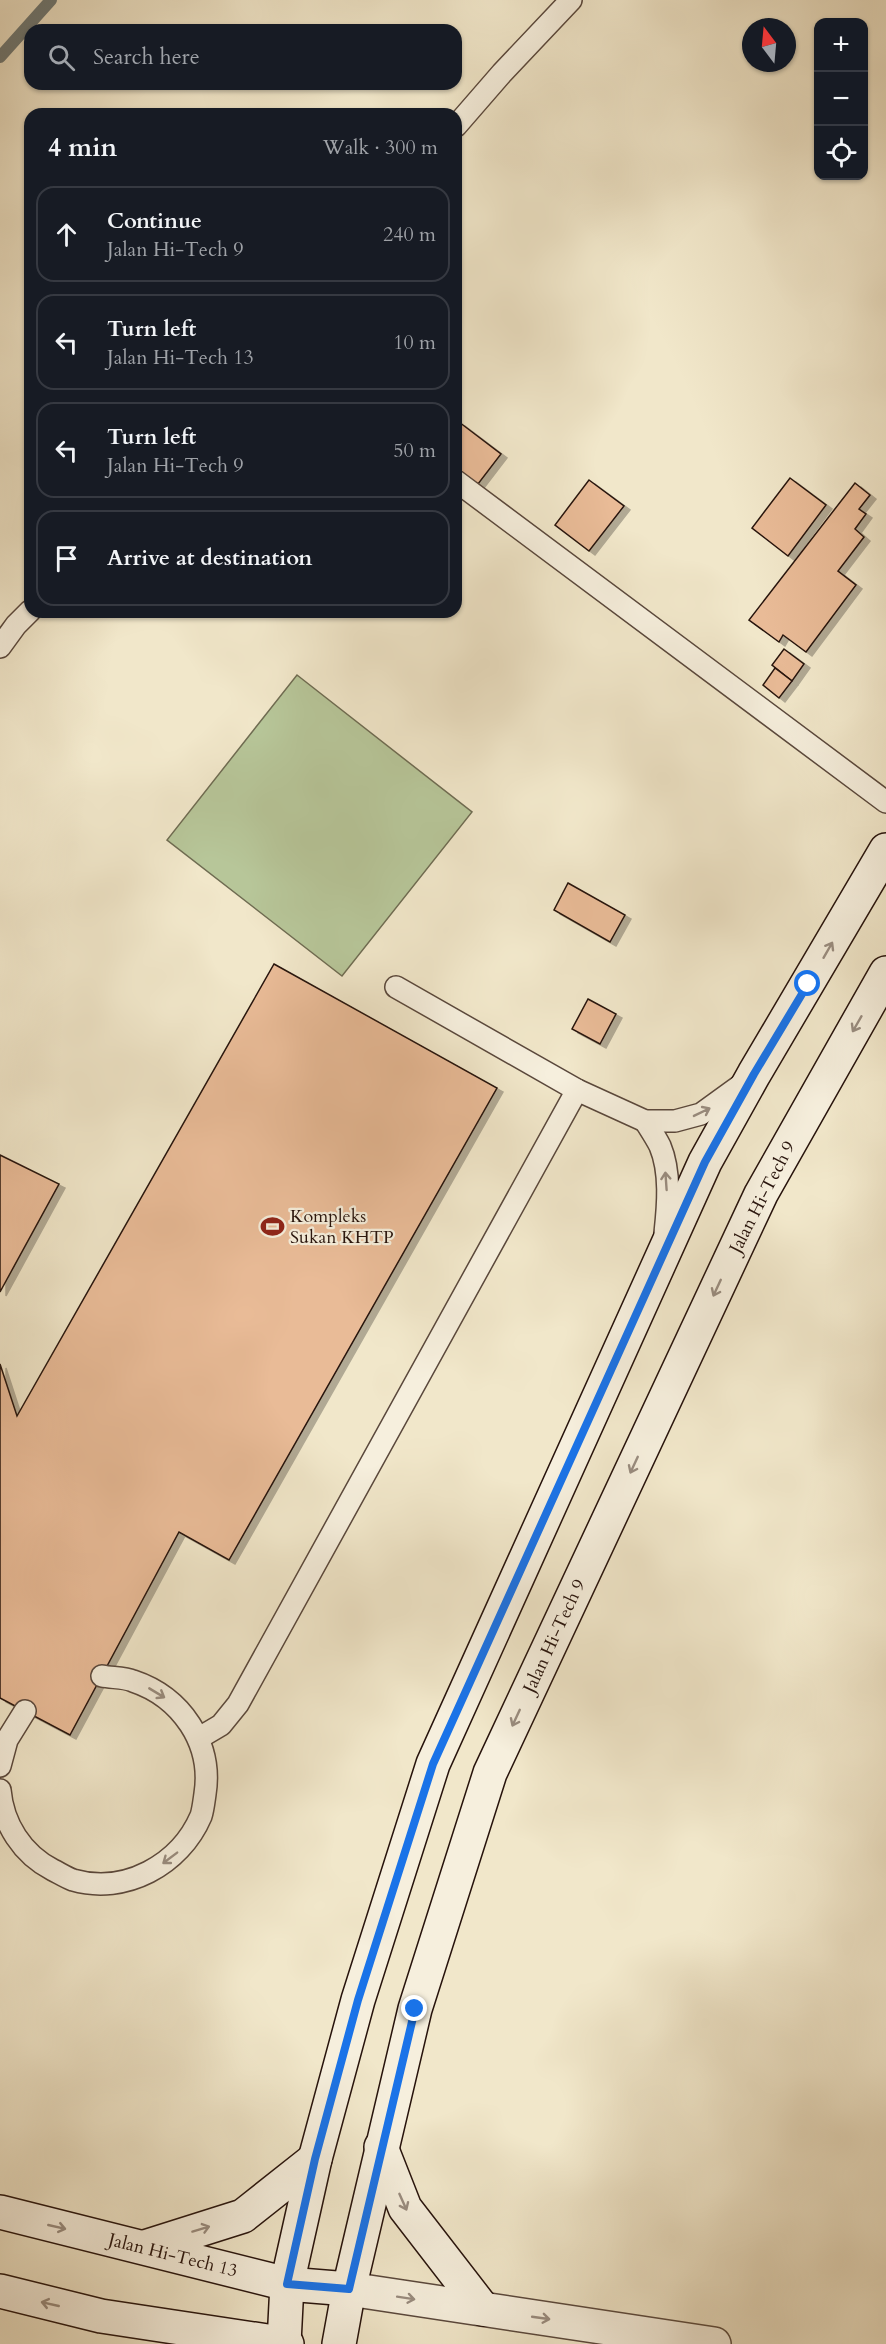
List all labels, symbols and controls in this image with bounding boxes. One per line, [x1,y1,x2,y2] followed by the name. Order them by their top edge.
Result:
[742,18,796,72] north arrow
[814,18,868,180] map controls
[814,18,868,72] button: +
[24,24,462,90] search box
[45,41,78,74] icon: search
[93,42,200,72] text: Search here
[814,72,868,126] button: −
[814,126,868,180] button: locate
[48,130,117,165] text: 4 min
[323,134,438,161] text: Walk · 300 m
[107,206,202,236] text: Continue
[50,218,83,251] icon: ahead
[383,221,436,248] text: 240 m
[107,236,244,263] text: Jalan Hi-Tech 9
[107,314,196,344] text: Turn left
[50,326,83,359] icon: left
[393,329,436,356] text: 10 m
[107,344,254,371] text: Jalan Hi-Tech 13
[107,422,196,452] text: Turn left
[50,434,83,467] icon: left
[393,437,436,464] text: 50 m
[107,452,244,479] text: Jalan Hi-Tech 9
[50,542,83,575] icon: arrive
[107,543,312,573] text: Arrive at destination
[822,942,834,959] one-way arrow
[794,970,820,996] route start
[851,1014,862,1032] one-way arrow
[693,1105,711,1117] one-way arrow
[722,1137,801,1260] street label: Jalan Hi-Tech 9
[660,1171,671,1191] one-way arrow
[290,1204,394,1250] place label: Kompleks Sukan KHTP
[259,1213,285,1239] sports icon: Kompleks Sukan KHTP
[710,1279,722,1297] one-way arrow
[628,1456,640,1474] one-way arrow
[516,1575,592,1700] street label: Jalan Hi-Tech 9
[148,1687,165,1699] one-way arrow
[510,1709,521,1727] one-way arrow
[163,1851,179,1864] one-way arrow
[401,1995,427,2021] route end
[398,2192,409,2210] one-way arrow
[47,2221,66,2233] one-way arrow
[191,2223,210,2234] one-way arrow
[103,2227,240,2284] street label: Jalan Hi-Tech 13
[396,2292,416,2303] one-way arrow
[41,2298,60,2310] one-way arrow
[531,2312,550,2323] one-way arrow

